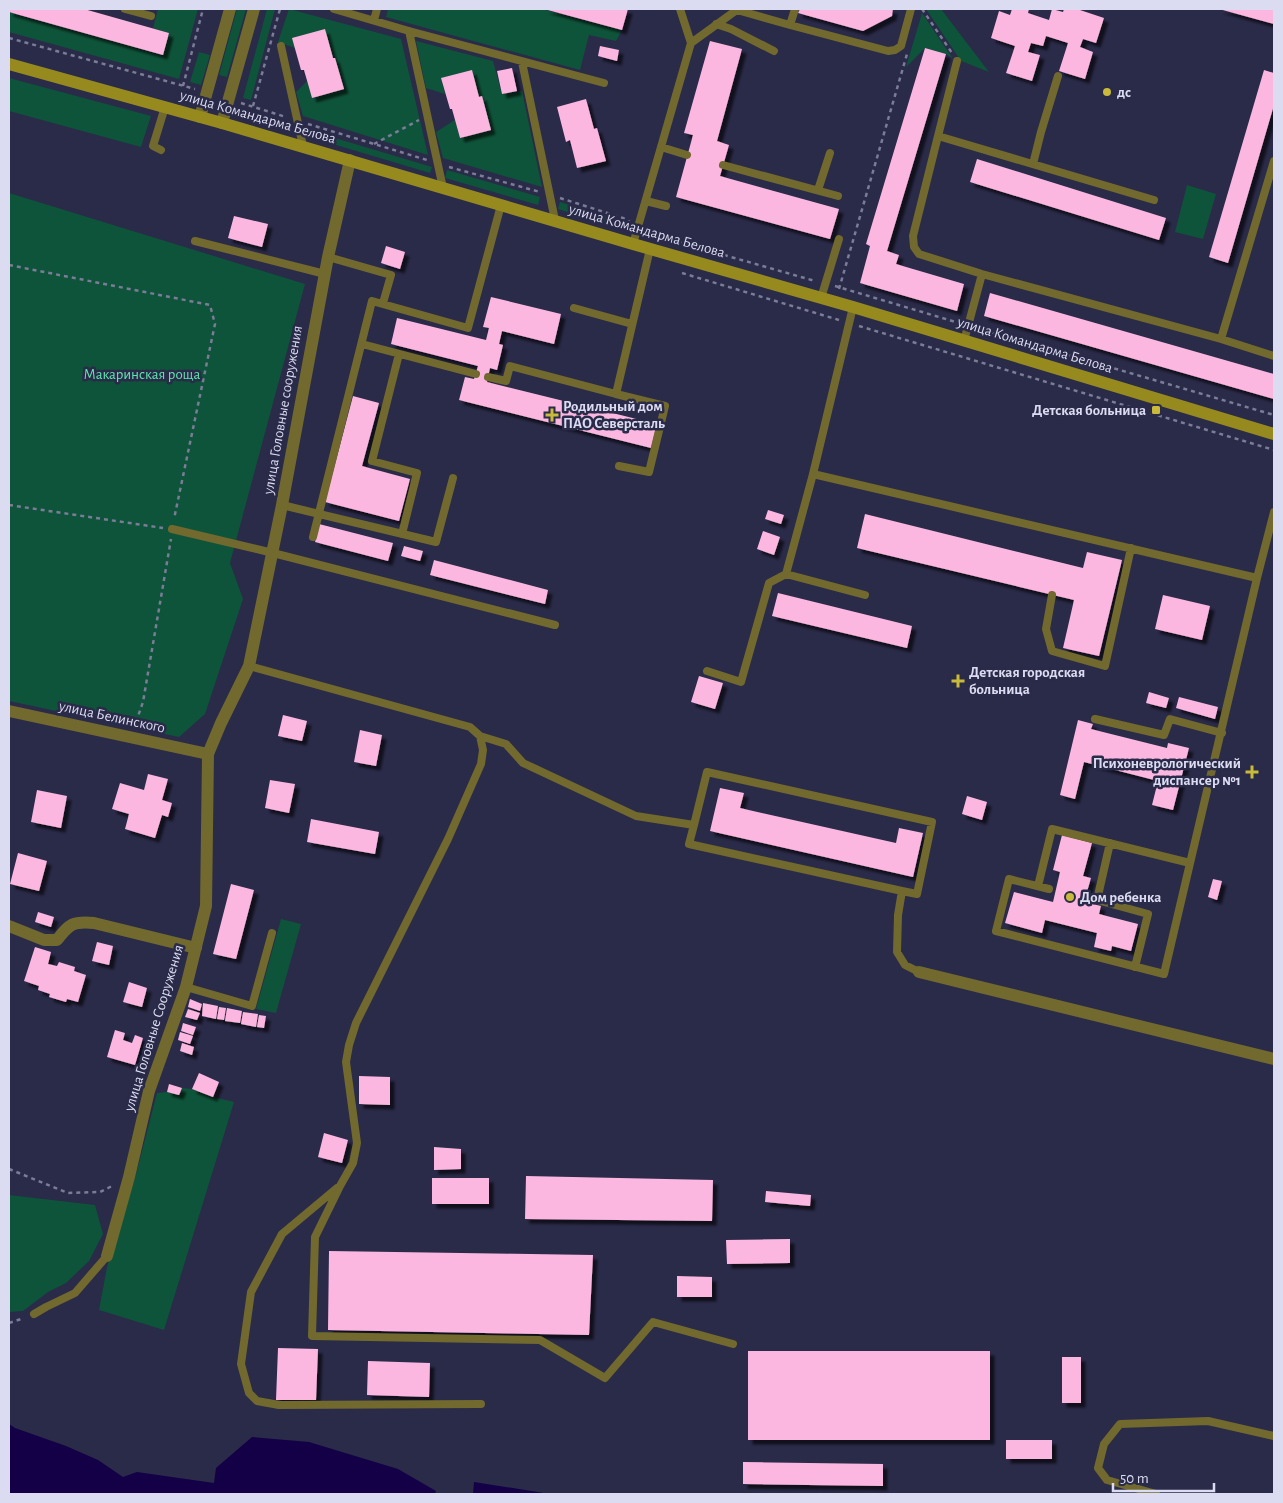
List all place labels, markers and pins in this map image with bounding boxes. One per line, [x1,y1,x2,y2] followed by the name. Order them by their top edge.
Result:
[1117,85,1131,100] place label: дс
[1101,86,1113,98] marker: дс
[563,399,665,431] place label: Родильный дом ПАО Северсталь
[1032,403,1146,418] place label: Детская больница
[1150,404,1162,416] marker: Детская больница
[545,408,559,422] marker: Родильный дом ПАО Северсталь
[969,665,1085,697] place label: Детская городская больница
[951,674,965,688] marker: Детская городская больница
[1093,756,1241,788] place label: Психоневрологический диспансер №1
[1245,765,1259,779] marker: Психоневрологический диспансер №1
[1080,890,1161,905] place label: Дом ребенка
[1064,891,1076,903] marker: Дом ребенка

